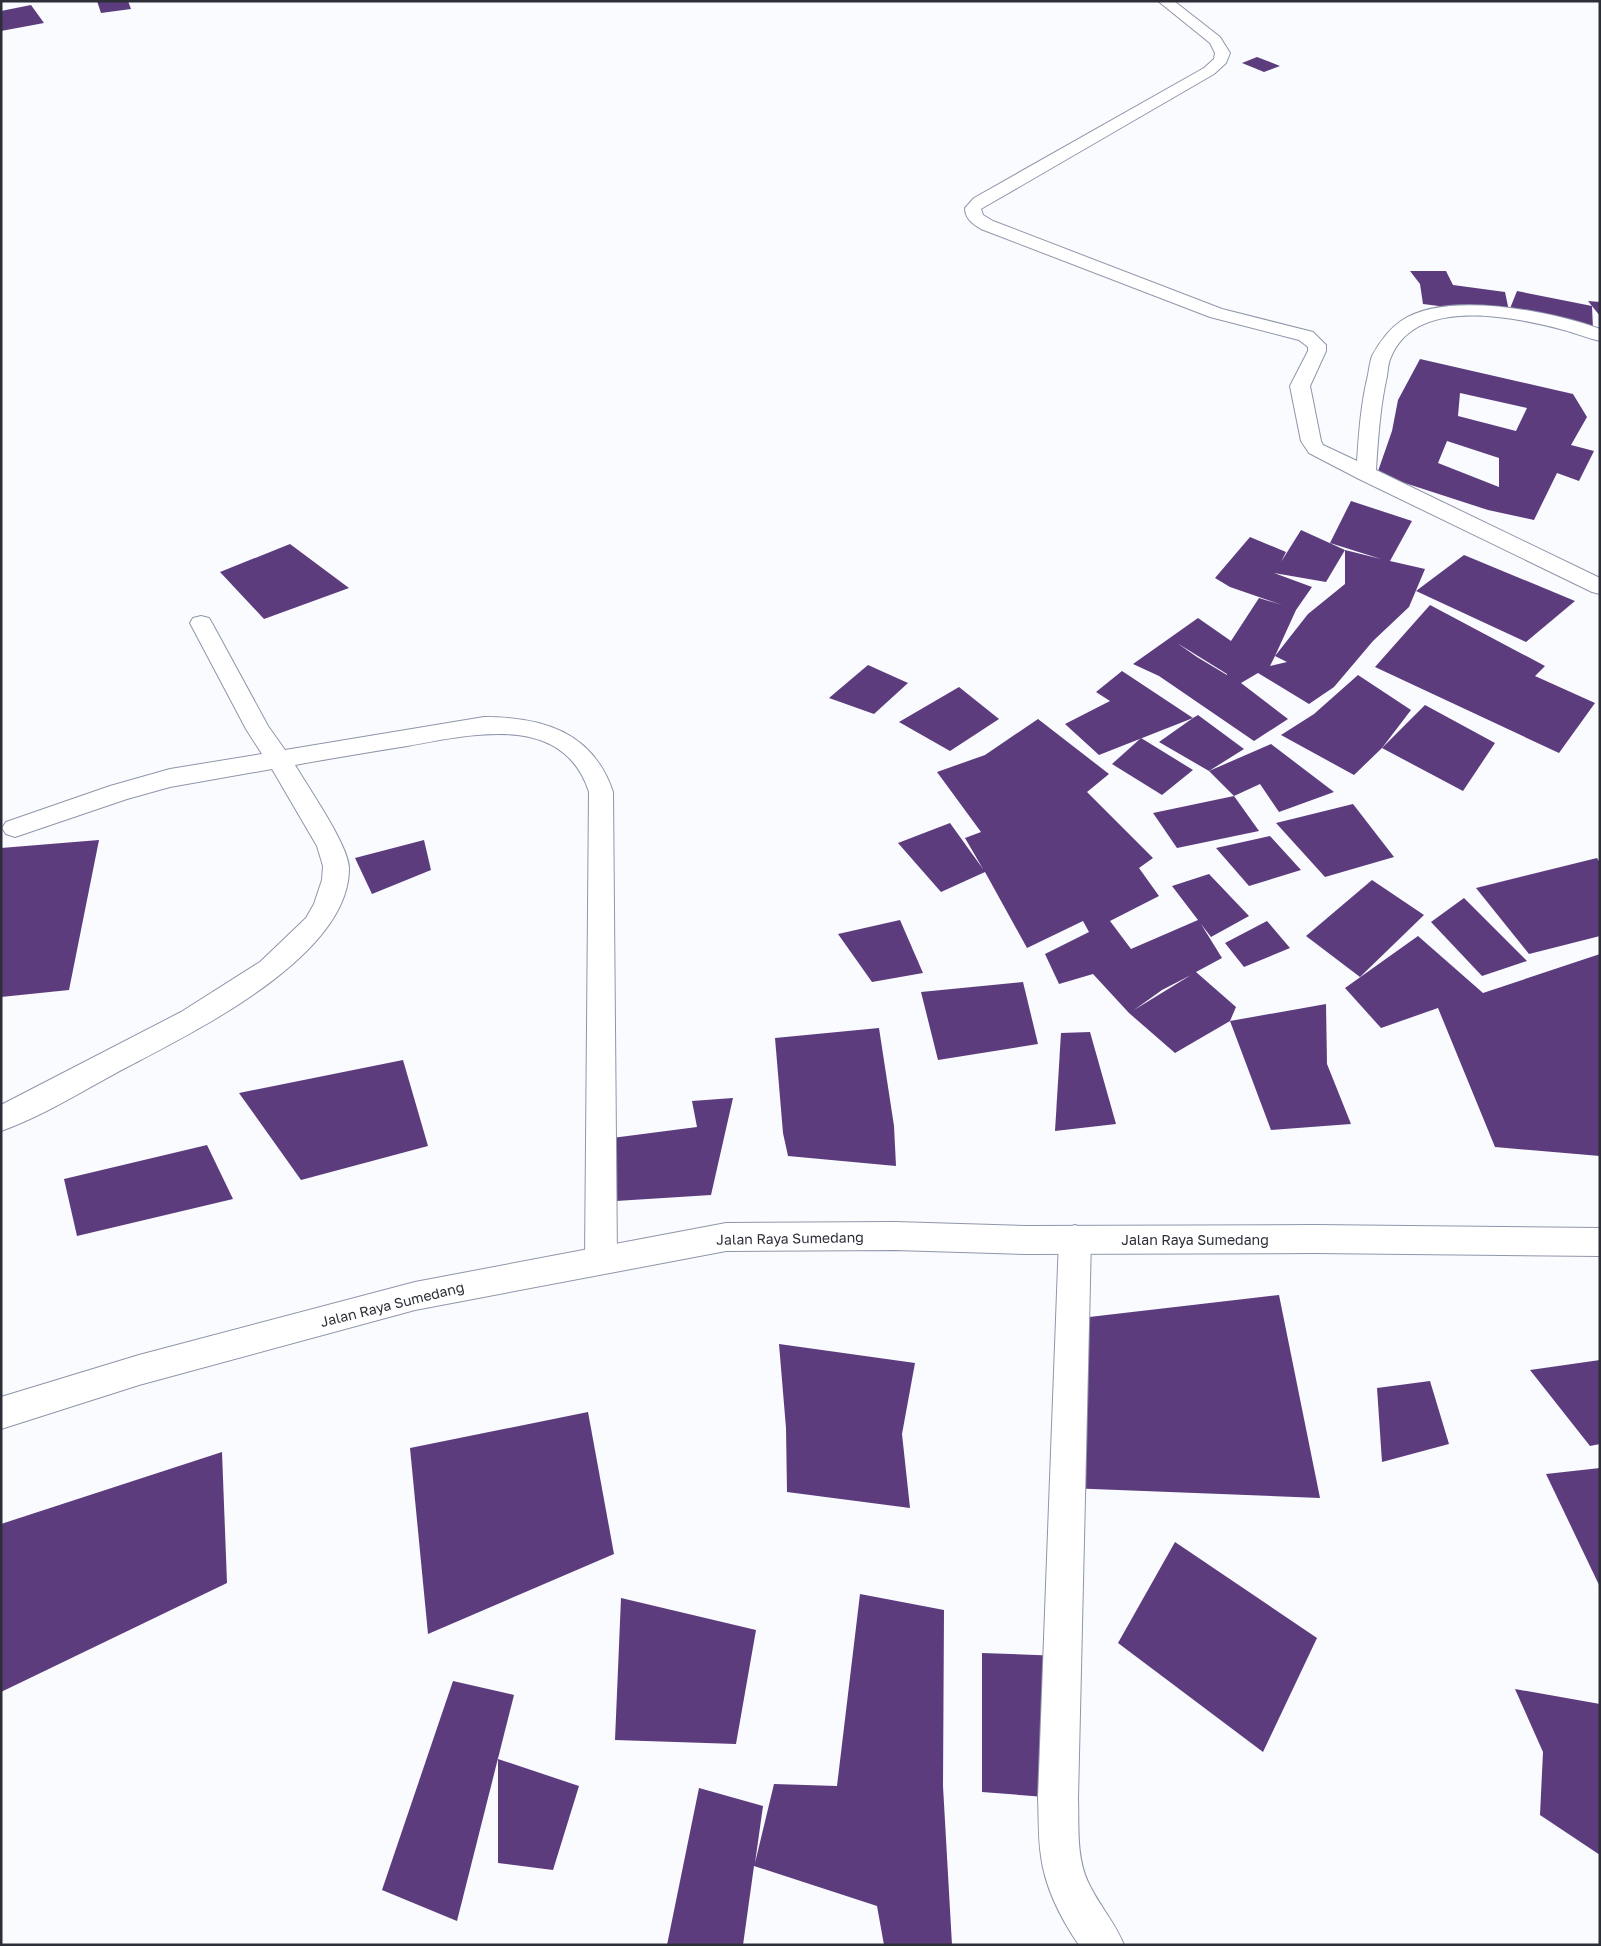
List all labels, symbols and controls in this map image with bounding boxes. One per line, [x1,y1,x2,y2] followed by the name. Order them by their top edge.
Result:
[716,1228,864,1248] street label: Jalan Raya Sumedang
[1121,1231,1269,1248] street label: Jalan Raya Sumedang
[318,1278,466,1330] street label: Jalan Raya Sumedang

